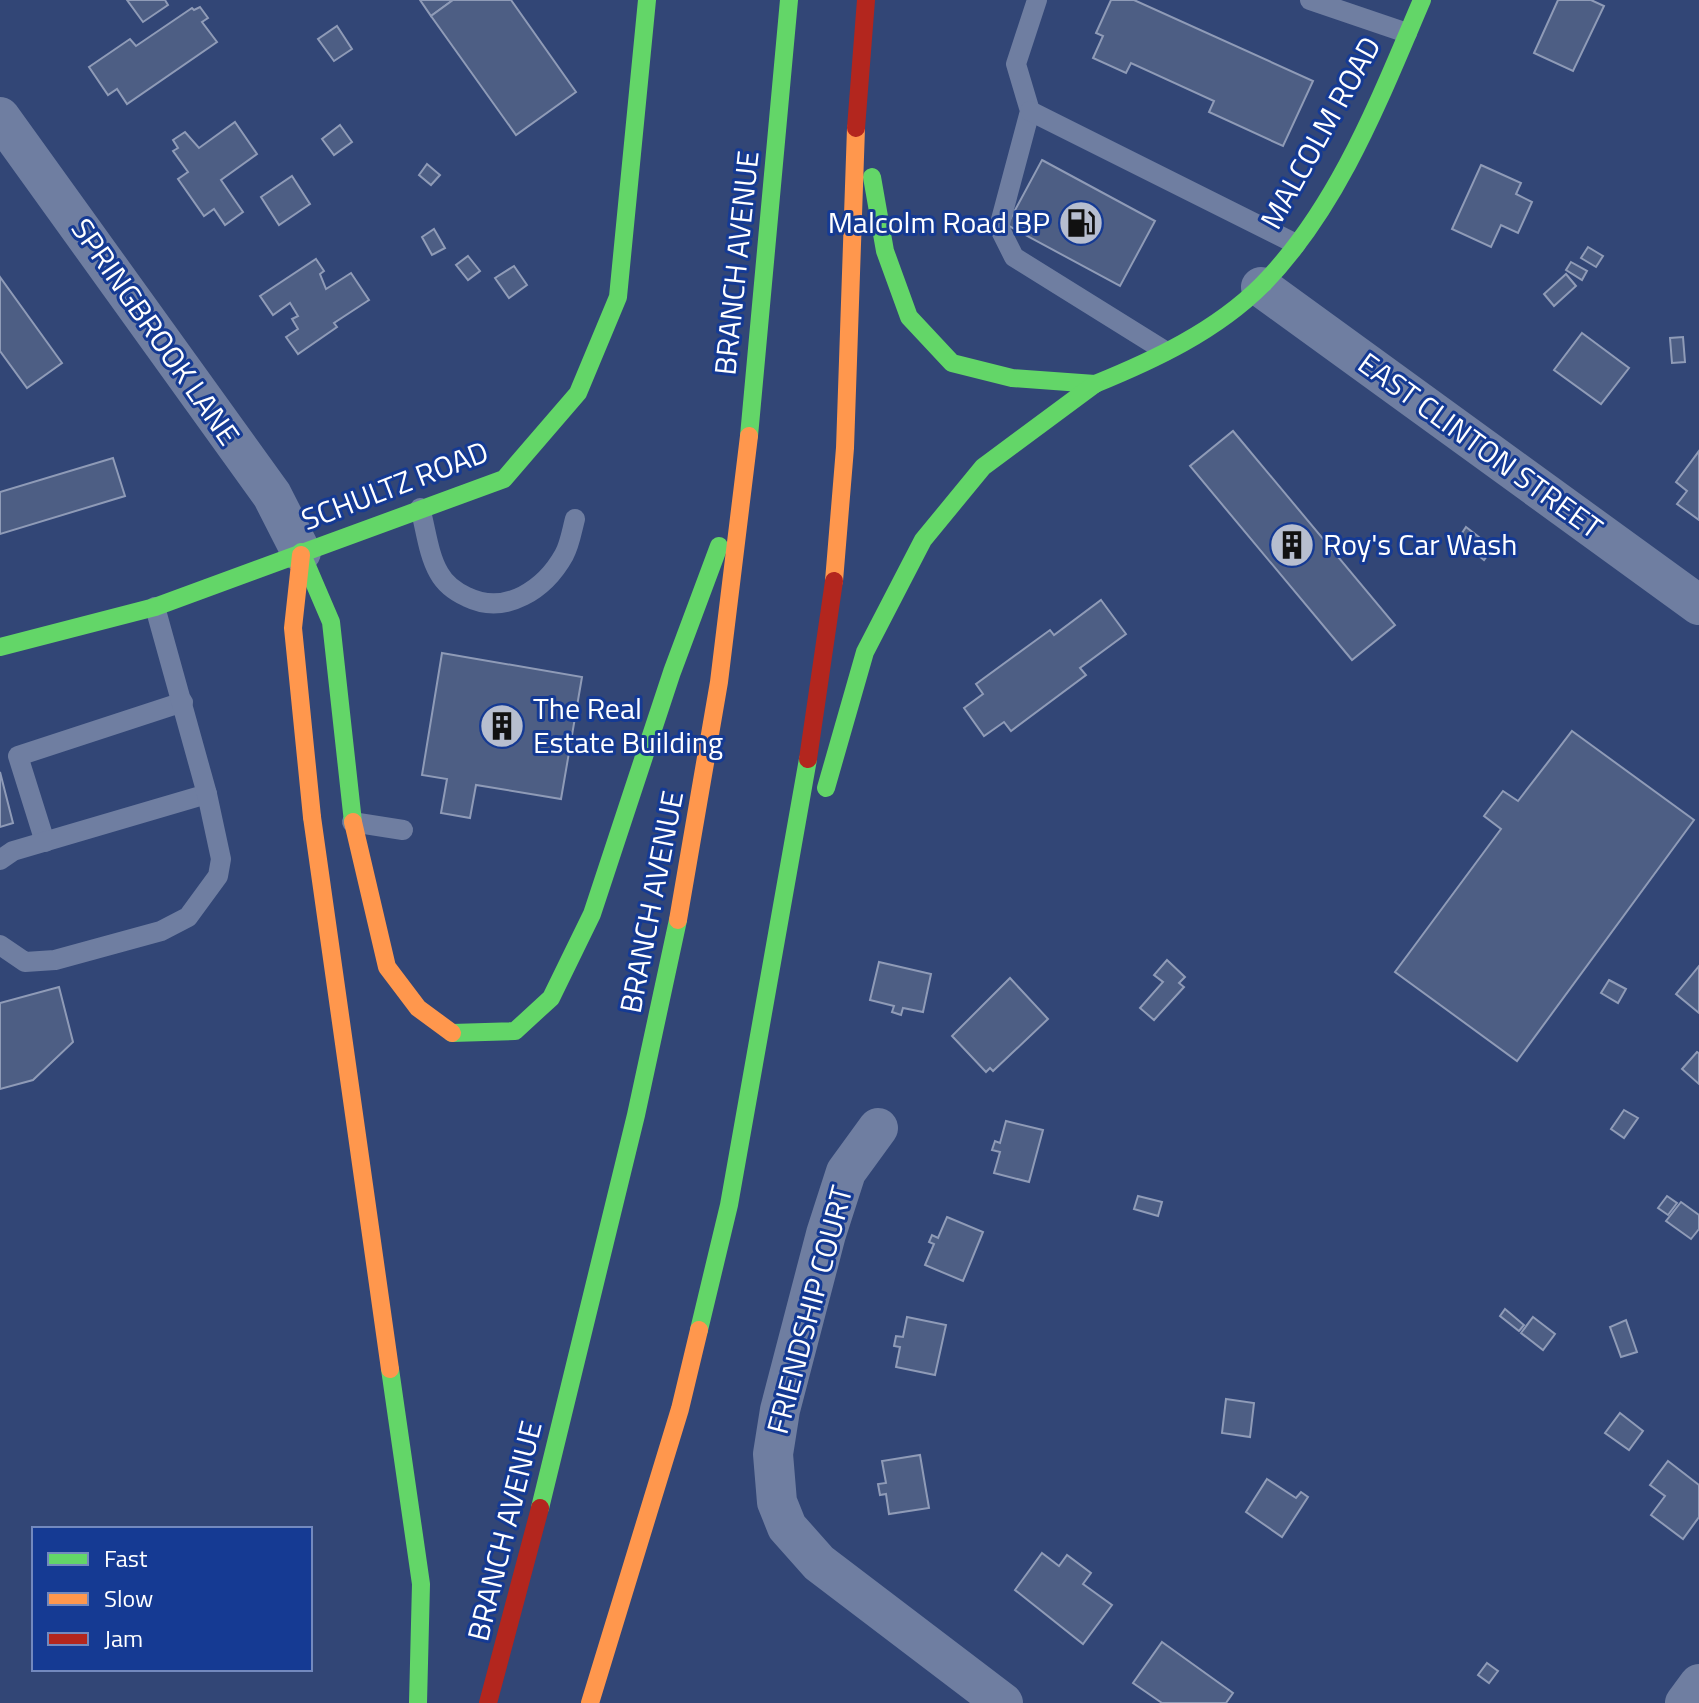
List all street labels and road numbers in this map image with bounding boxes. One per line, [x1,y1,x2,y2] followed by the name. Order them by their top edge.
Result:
[1248,28,1392,237] street label: MALCOLM ROAD
[701,148,771,377] street label: BRANCH AVENUE
[60,208,252,454] street label: SPRINGBROOK LANE
[1349,341,1613,550] street label: EAST CLINTON STREET
[294,428,495,542] street label: SCHULTZ ROAD
[607,787,695,1017] street label: BRANCH AVENUE
[754,1180,864,1439] street label: FRIENDSHIP COURT
[454,1416,554,1646] street label: BRANCH AVENUE

